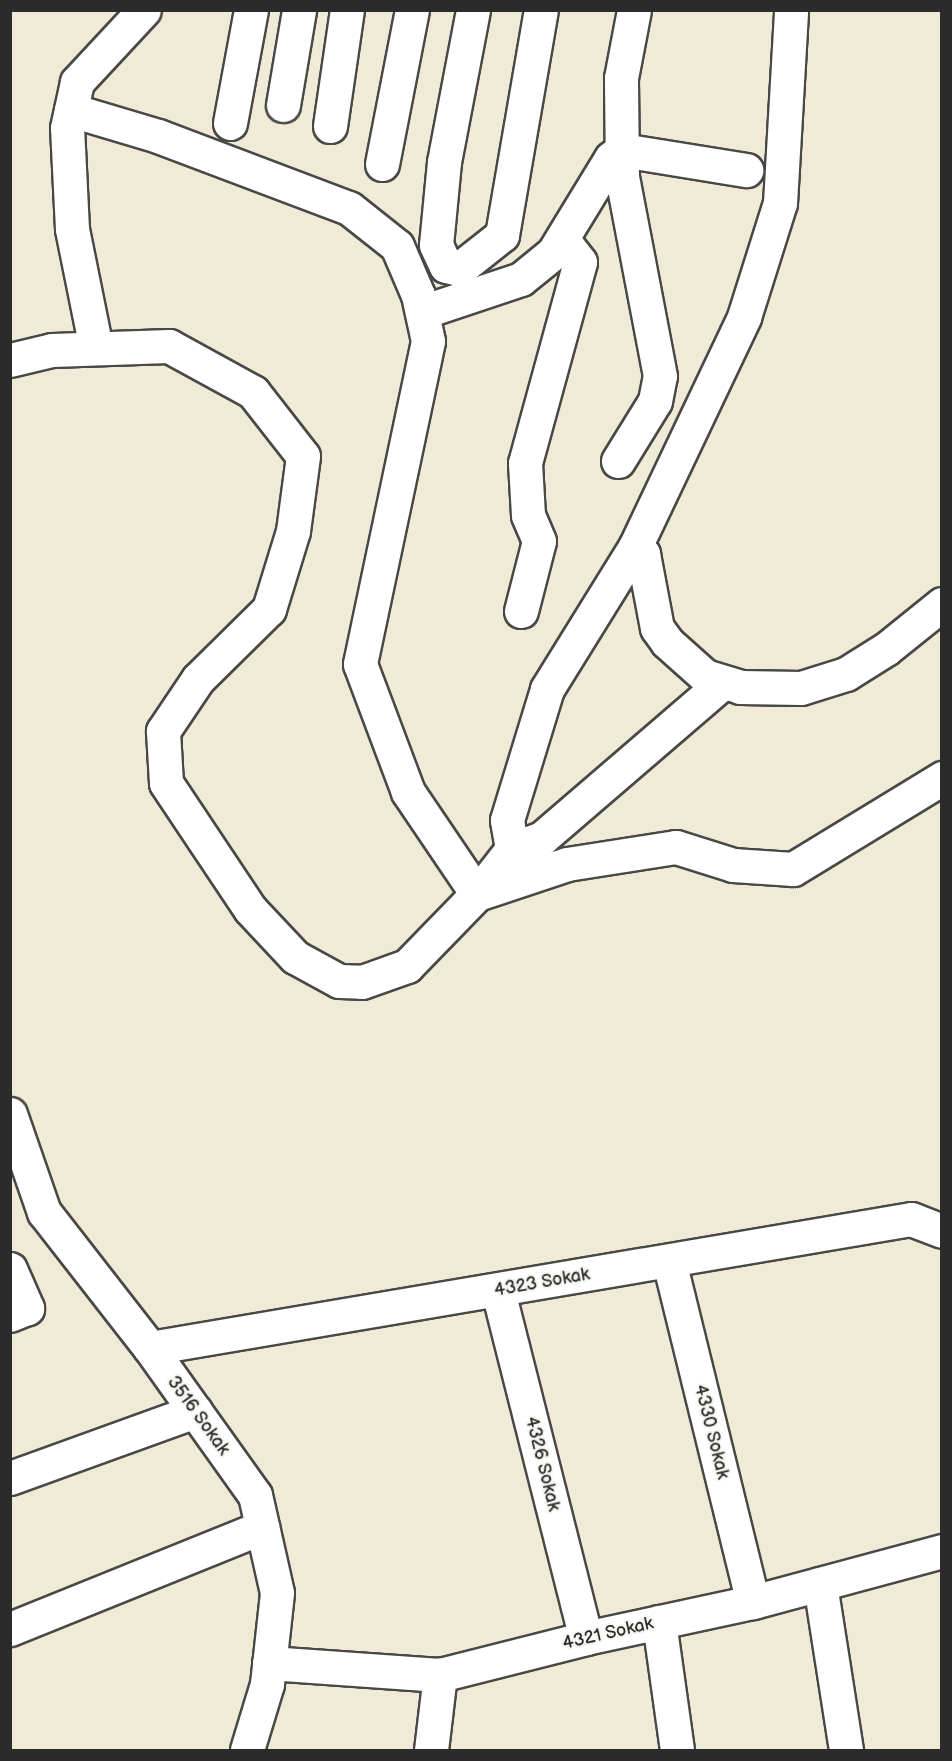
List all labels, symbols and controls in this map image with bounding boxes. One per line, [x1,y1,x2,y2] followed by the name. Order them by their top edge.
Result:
[492,1264,592,1302] street label: 4323 Sokak
[162,1372,234,1460] street label: 3516 Sokak
[689,1382,733,1482] street label: 4330 Sokak
[520,1414,564,1514] street label: 4326 Sokak
[560,1613,656,1655] street label: 4321 Sokak

